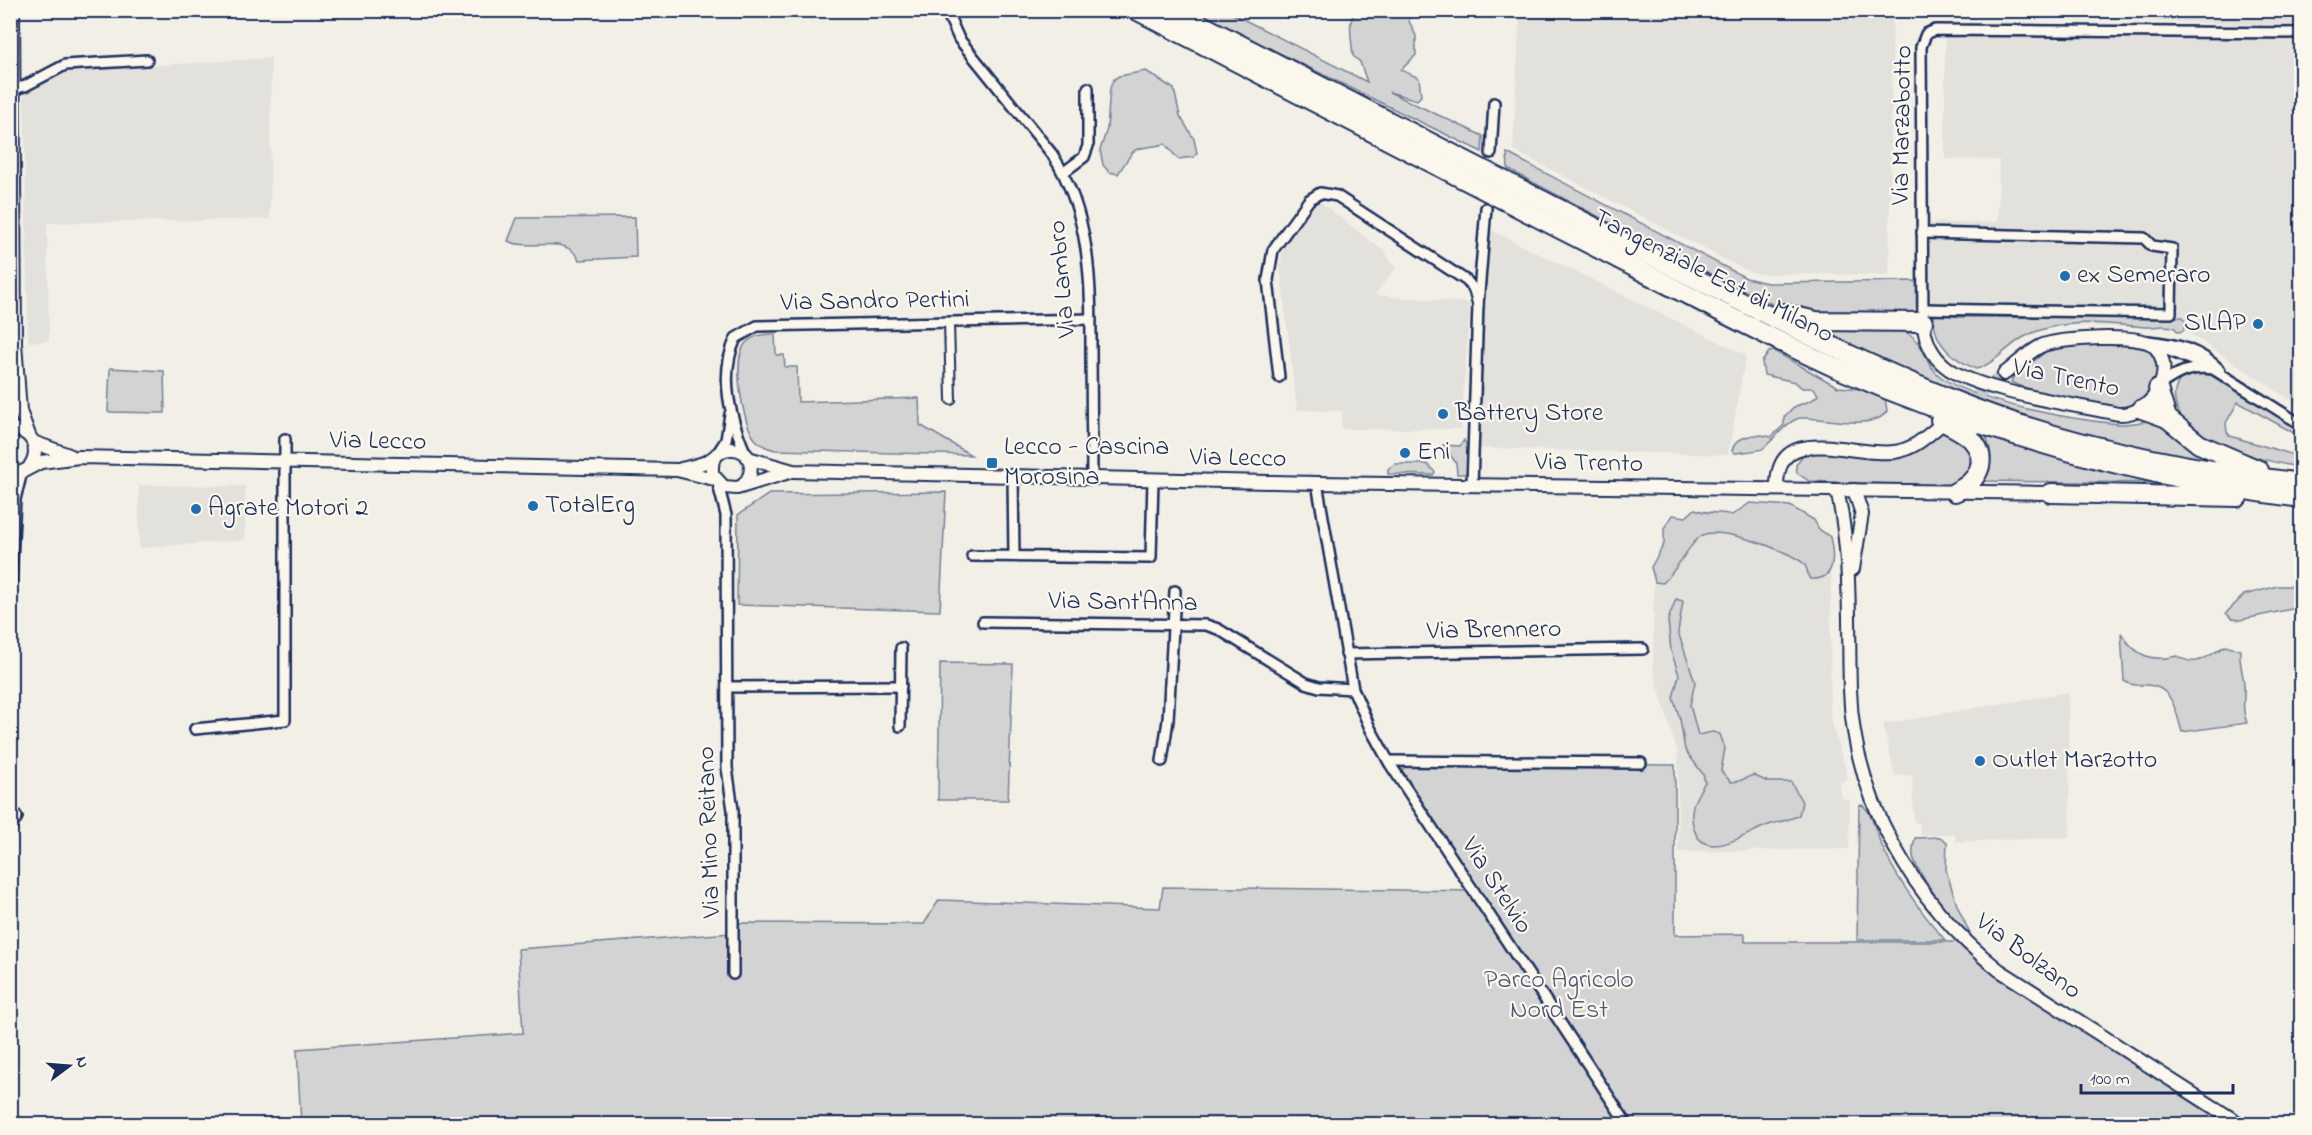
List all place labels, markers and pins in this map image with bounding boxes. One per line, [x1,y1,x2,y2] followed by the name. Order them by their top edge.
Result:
[2077,257,2211,295] place label: ex Semeraro
[2058,269,2072,283] marker: ex Semeraro
[2184,305,2247,343] place label: SILAP
[2251,317,2265,331] marker: SILAP
[1454,395,1604,433] place label: Battery Store
[1436,407,1450,421] marker: Battery Store
[1004,429,1169,497] place label: Lecco - Cascina Morosina
[1417,434,1450,472] place label: Eni
[1398,446,1412,460] marker: Eni
[985,456,999,470] marker: Lecco - Cascina Morosina
[545,487,635,525] place label: TotalErg
[208,490,368,528] place label: Agrate Motori 2
[526,499,540,513] marker: TotalErg
[189,502,203,516] marker: Agrate Motori 2
[1992,742,2157,780] place label: Outlet Marzotto
[1973,754,1987,768] marker: Outlet Marzotto

